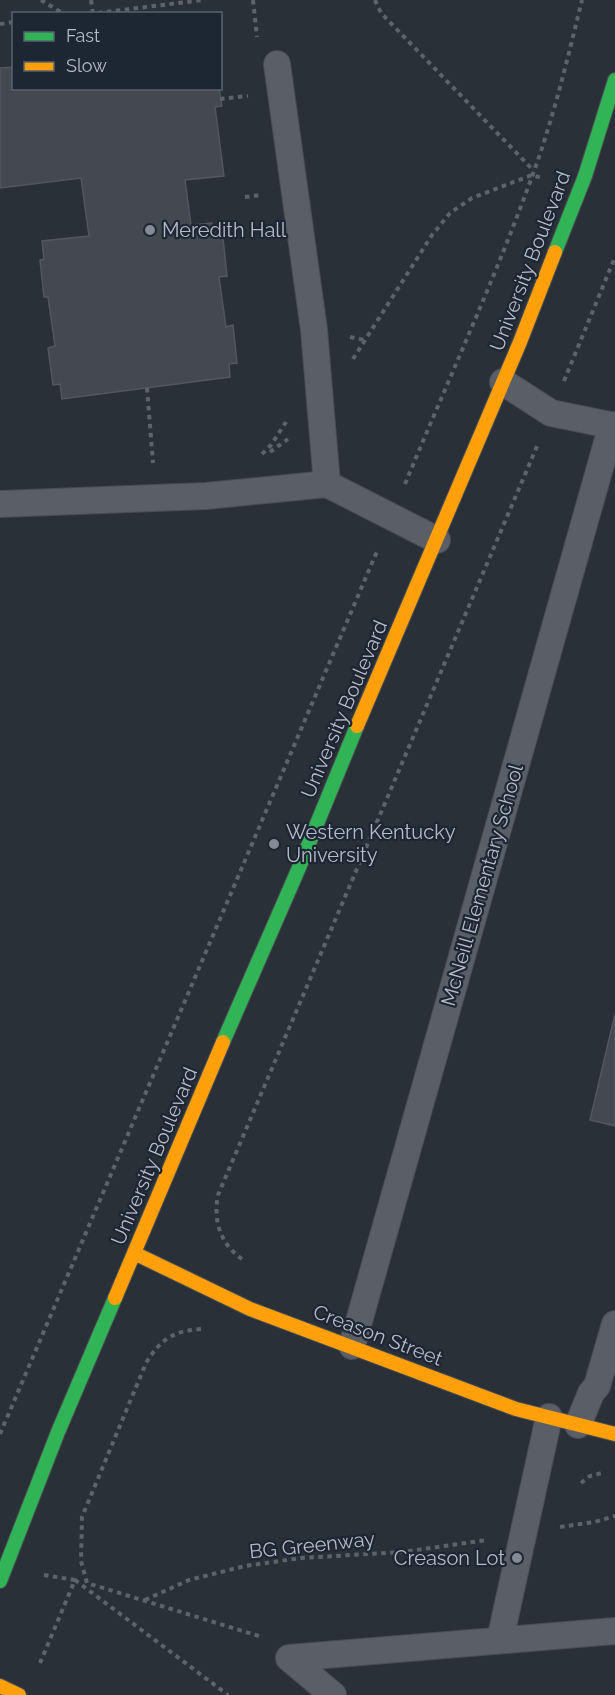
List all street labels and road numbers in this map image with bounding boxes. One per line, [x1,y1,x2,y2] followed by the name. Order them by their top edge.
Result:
[485,168,575,354] street label: University Boulevard
[296,617,392,801] street label: University Boulevard
[436,761,528,1009] street label: McNeill Elementary School
[106,1064,202,1248] street label: University Boulevard
[310,1299,446,1371] street label: Creason Street
[248,1526,376,1564] street label: BG Greenway

